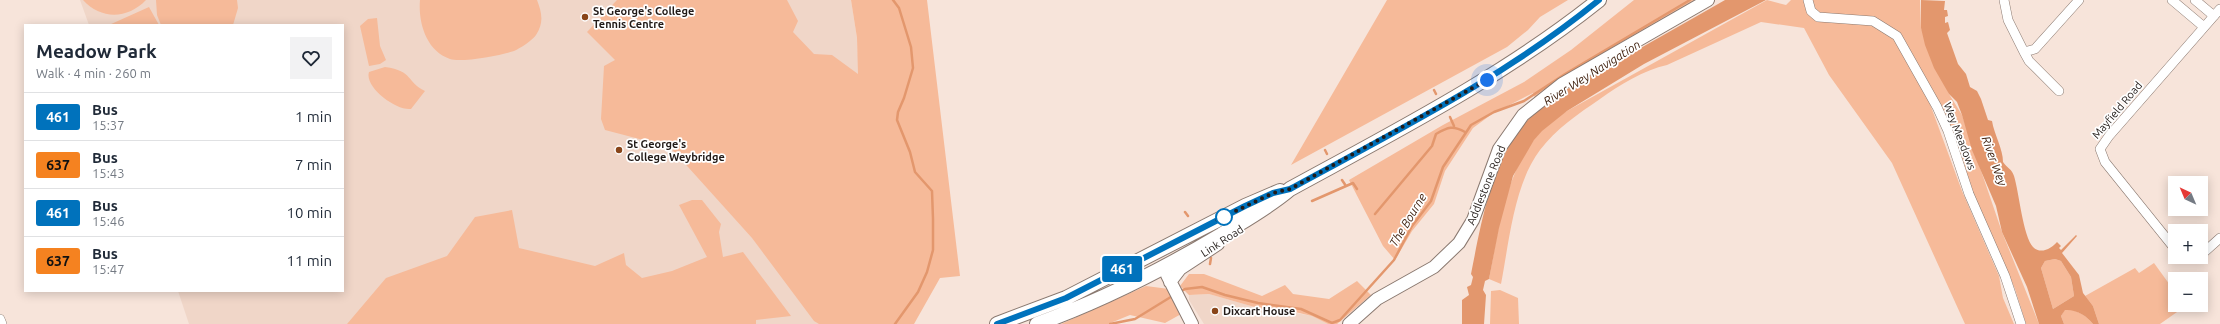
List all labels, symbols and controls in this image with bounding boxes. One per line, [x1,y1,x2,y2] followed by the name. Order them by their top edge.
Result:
[593,5,694,30] place label: St George's College Tennis Centre
[580,12,590,22] marker: St George's College Tennis Centre
[290,37,332,79] button: heart
[1541,37,1643,108] water label: River Wey Navigation
[36,40,157,62] text: Meadow Park
[36,66,151,80] text: Walk · 4 min · 260 m
[1477,70,1497,90] your location
[2090,79,2144,141] street label: Mayfield Road
[92,101,118,118] text: Bus
[1942,101,1978,172] street label: Wey Meadows
[295,108,332,125] text: 1 min
[46,109,70,125] text: 461
[92,118,125,132] text: 15:37
[1980,134,2010,188] water label: River Wey
[627,138,725,163] place label: St George's College Weybridge
[1465,143,1507,227] street label: Addlestone Road
[614,145,624,155] marker: St George's College Weybridge
[92,149,118,166] text: Bus
[295,156,332,173] text: 7 min
[46,157,70,173] text: 637
[92,166,125,180] text: 15:43
[2168,176,2208,216] north arrow
[2168,176,2208,312] map controls
[1387,191,1429,249] water label: The Bourne
[92,197,118,214] text: Bus
[286,204,332,221] text: 10 min
[46,205,70,221] text: 461
[1215,208,1233,226] unlabelled marker
[92,214,125,228] text: 15:46
[1199,223,1245,259] street label: Link Road
[2168,224,2208,264] button: +
[92,245,118,262] text: Bus
[286,252,332,269] text: 11 min
[46,253,70,269] text: 637
[1099,256,1145,282] line badge: 461
[1110,261,1134,277] text: 461
[92,262,125,276] text: 15:47
[2168,272,2208,312] button: −
[1223,305,1295,317] place label: Dixcart House
[1210,306,1220,316] marker: Dixcart House

